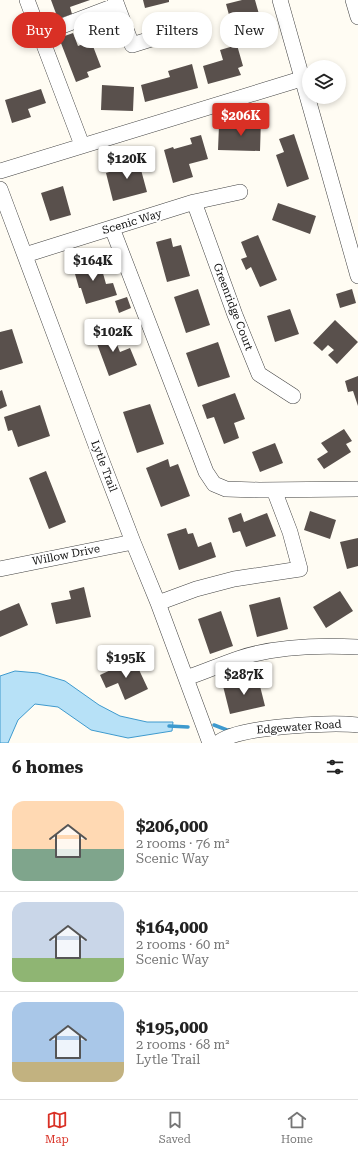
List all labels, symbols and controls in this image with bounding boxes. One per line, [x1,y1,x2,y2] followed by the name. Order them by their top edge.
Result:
[12,12,66,48] chip: Buy
[74,12,134,48] chip: Rent
[142,12,212,48] chip: Filters
[220,12,278,48] chip: New
[302,60,346,104] map controls
[302,60,346,104] button: layers
[213,103,269,137] pin: $206K
[221,108,261,123] text: $206K
[99,146,155,180] pin: $120K
[107,151,147,166] text: $120K
[101,207,164,237] street label: Scenic Way
[65,248,121,282] pin: $164K
[73,253,113,268] text: $164K
[210,261,256,353] street label: Greenridge Court
[85,319,141,353] pin: $102K
[93,324,133,339] text: $102K
[88,438,120,494] street label: Lytle Trail
[31,542,101,568] street label: Willow Drive
[98,645,154,679] pin: $195K
[106,650,146,665] text: $195K
[216,662,272,696] pin: $287K
[224,667,264,682] text: $287K
[256,718,342,736] street label: Edgewater Road
[324,756,346,778] icon: filters
[12,757,83,777] text: 6 homes
[136,816,208,836] text: $206,000
[44,817,92,865] icon: home
[136,836,230,851] text: 2 rooms · 76 m²
[136,851,209,866] text: Scenic Way
[136,917,208,937] text: $164,000
[44,918,92,966] icon: home
[136,937,230,952] text: 2 rooms · 60 m²
[136,952,209,967] text: Scenic Way
[136,1017,208,1037] text: $195,000
[44,1018,92,1066] icon: home
[136,1037,230,1052] text: 2 rooms · 68 m²
[136,1052,200,1067] text: Lytle Trail
[45,1109,69,1146] tab: Map
[159,1109,191,1146] tab: Saved
[281,1109,313,1146] tab: Home

